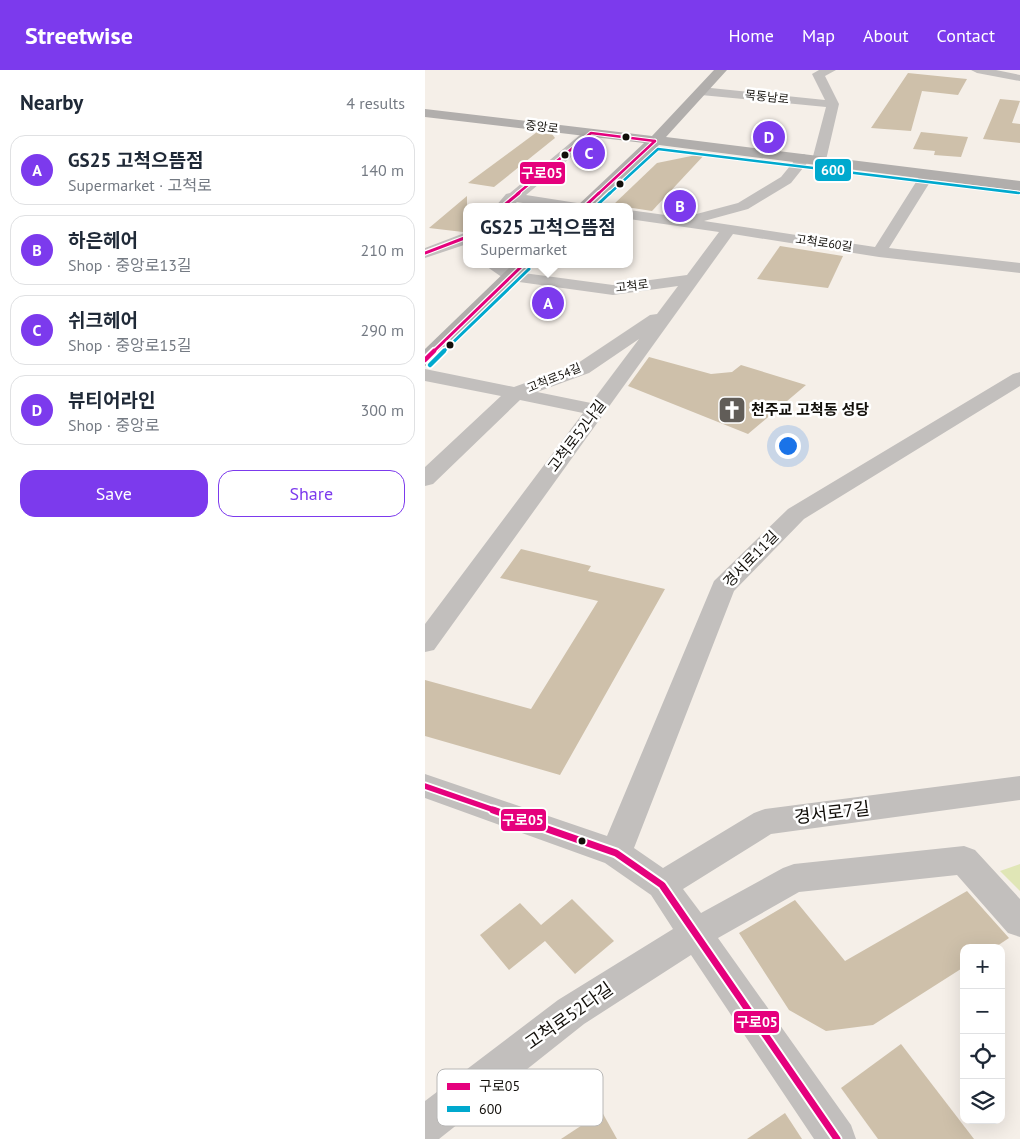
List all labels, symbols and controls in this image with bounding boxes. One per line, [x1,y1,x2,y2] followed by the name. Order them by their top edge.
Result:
[25,20,133,51] text: Streetwise
[728,24,774,47] text: Home
[802,24,835,47] text: Map
[863,24,909,47] text: About
[937,24,995,47] text: Contact
[744,87,790,106] street label: 목동남로
[20,89,83,116] text: Nearby
[346,93,405,113] text: 4 results
[525,117,559,136] street label: 중앙로
[753,118,785,156] pin: D
[621,132,631,142] unlabelled marker
[573,134,605,172] pin: C
[68,148,203,172] text: GS25 고척으뜸점
[560,150,570,160] unlabelled marker
[814,158,852,182] line badge: 600
[32,160,42,180] text: A
[361,160,404,180] text: 140 m
[519,161,566,185] line badge: 구로05
[821,161,845,179] text: 600
[521,164,563,182] text: 구로05
[68,175,212,195] text: Supermarket · 고척로
[615,179,625,189] unlabelled marker
[664,187,696,225] pin: B
[463,203,633,268] popup
[480,215,616,239] text: GS25 고척으뜸점
[68,228,138,252] text: 하은헤어
[795,231,853,254] street label: 고척로60길
[480,239,567,259] text: Supermarket
[32,240,42,260] text: B
[361,240,404,260] text: 210 m
[68,255,192,275] text: Shop · 중앙로13길
[615,276,649,295] street label: 고척로
[532,284,564,322] pin: A
[68,308,138,332] text: 쉬크헤어
[33,320,41,340] text: C
[361,320,404,340] text: 290 m
[68,335,192,355] text: Shop · 중앙로15길
[445,340,455,350] unlabelled marker
[524,360,583,395] street label: 고척로54길
[68,388,155,412] text: 뷰티어라인
[717,395,747,425] church icon: 천주교 고척동 성당
[543,396,610,476] street label: 고척로52나길
[32,400,42,420] text: D
[361,400,404,420] text: 300 m
[751,400,869,419] place label: 천주교 고척동 성당
[68,415,159,435] text: Shop · 중앙로
[775,433,801,459] your location
[20,470,208,517] button: Save
[218,470,405,517] button: Share
[719,526,782,591] street label: 경서로11길
[793,796,871,829] street label: 경서로7길
[500,808,547,832] line badge: 구로05
[502,811,544,829] text: 구로05
[577,836,587,846] unlabelled marker
[960,944,1005,1124] map controls
[960,944,1005,989] button: +
[520,977,617,1054] street label: 고척로52다길
[960,989,1005,1034] button: −
[733,1010,780,1034] line badge: 구로05
[736,1013,778,1031] text: 구로05
[960,1034,1005,1079] button: locate
[437,1069,603,1126] legend
[479,1077,520,1095] text: 구로05
[960,1079,1005,1124] button: layers
[479,1100,502,1118] text: 600

